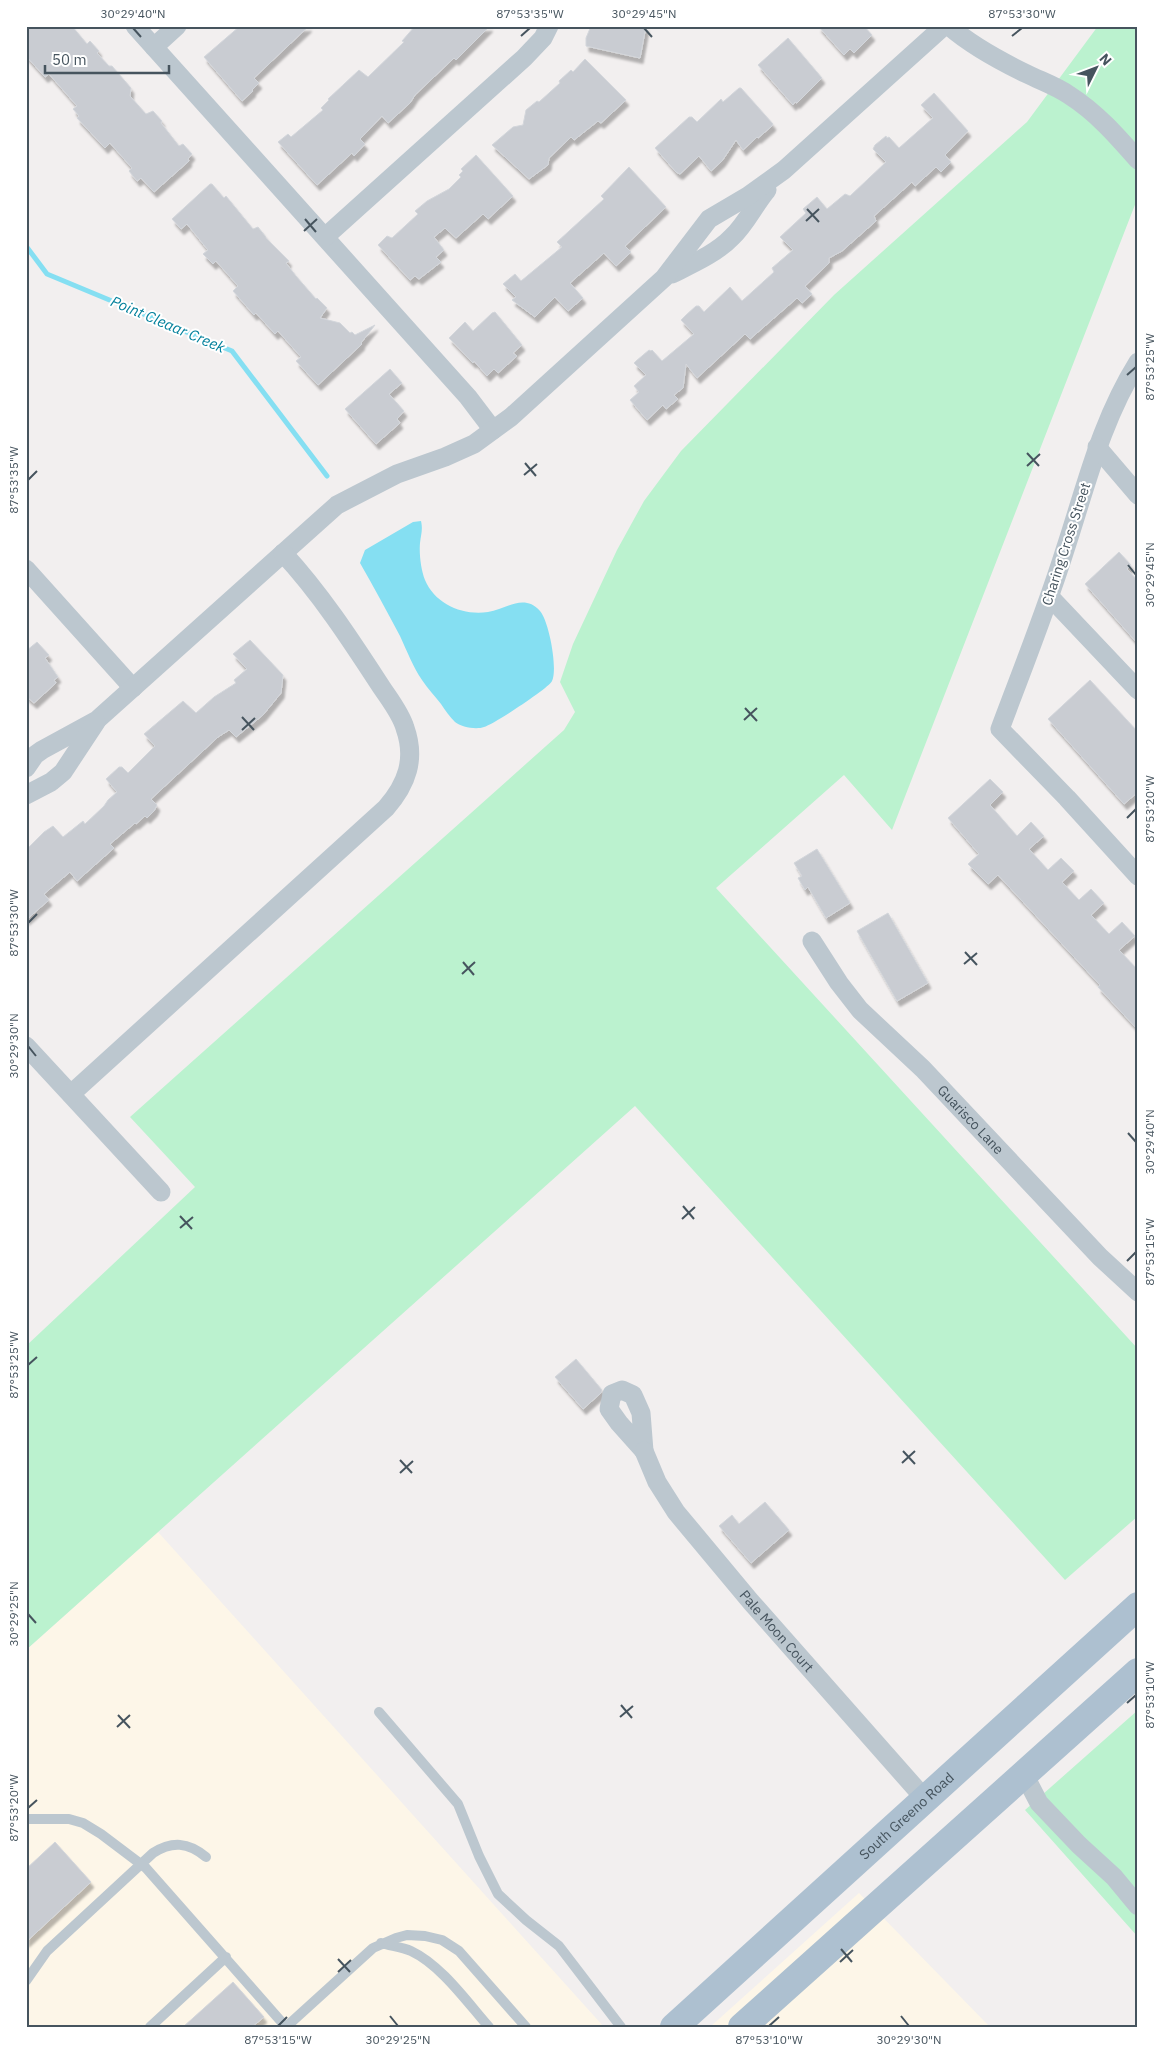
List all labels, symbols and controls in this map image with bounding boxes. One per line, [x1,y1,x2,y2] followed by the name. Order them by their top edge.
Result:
[100,6,166,21] text: 30°29'40"N
[496,6,564,21] text: 87°53'35"W
[611,6,677,21] text: 30°29'45"N
[988,6,1056,21] text: 87°53'30"W
[45,42,169,74] scale bar
[1072,42,1122,92] north arrow
[52,50,87,69] text: 50 m
[1096,50,1116,69] text: N
[108,291,228,357] water label: Point Cleaar Creek
[1142,333,1157,401] text: 87°53'25"W
[6,446,21,514] text: 87°53'35"W
[1038,480,1094,608] street label: Charing Cross Street
[1142,542,1157,608] text: 30°29'45"N
[1142,775,1157,843] text: 87°53'20"W
[6,889,21,957] text: 87°53'30"W
[6,1013,21,1079] text: 30°29'30"N
[934,1081,1008,1158] street label: Guarisco Lane
[1142,1109,1157,1175] text: 30°29'40"N
[1142,1218,1157,1286] text: 87°53'15"W
[6,1331,21,1399] text: 87°53'25"W
[6,1581,21,1647] text: 30°29'25"N
[736,1586,818,1676] street label: Pale Moon Court
[1142,1661,1157,1729] text: 87°53'10"W
[855,1768,958,1864] street label: South Greeno Road
[6,1774,21,1842] text: 87°53'20"W
[244,2032,312,2047] text: 87°53'15"W
[365,2032,431,2047] text: 30°29'25"N
[735,2032,803,2047] text: 87°53'10"W
[876,2032,942,2047] text: 30°29'30"N

